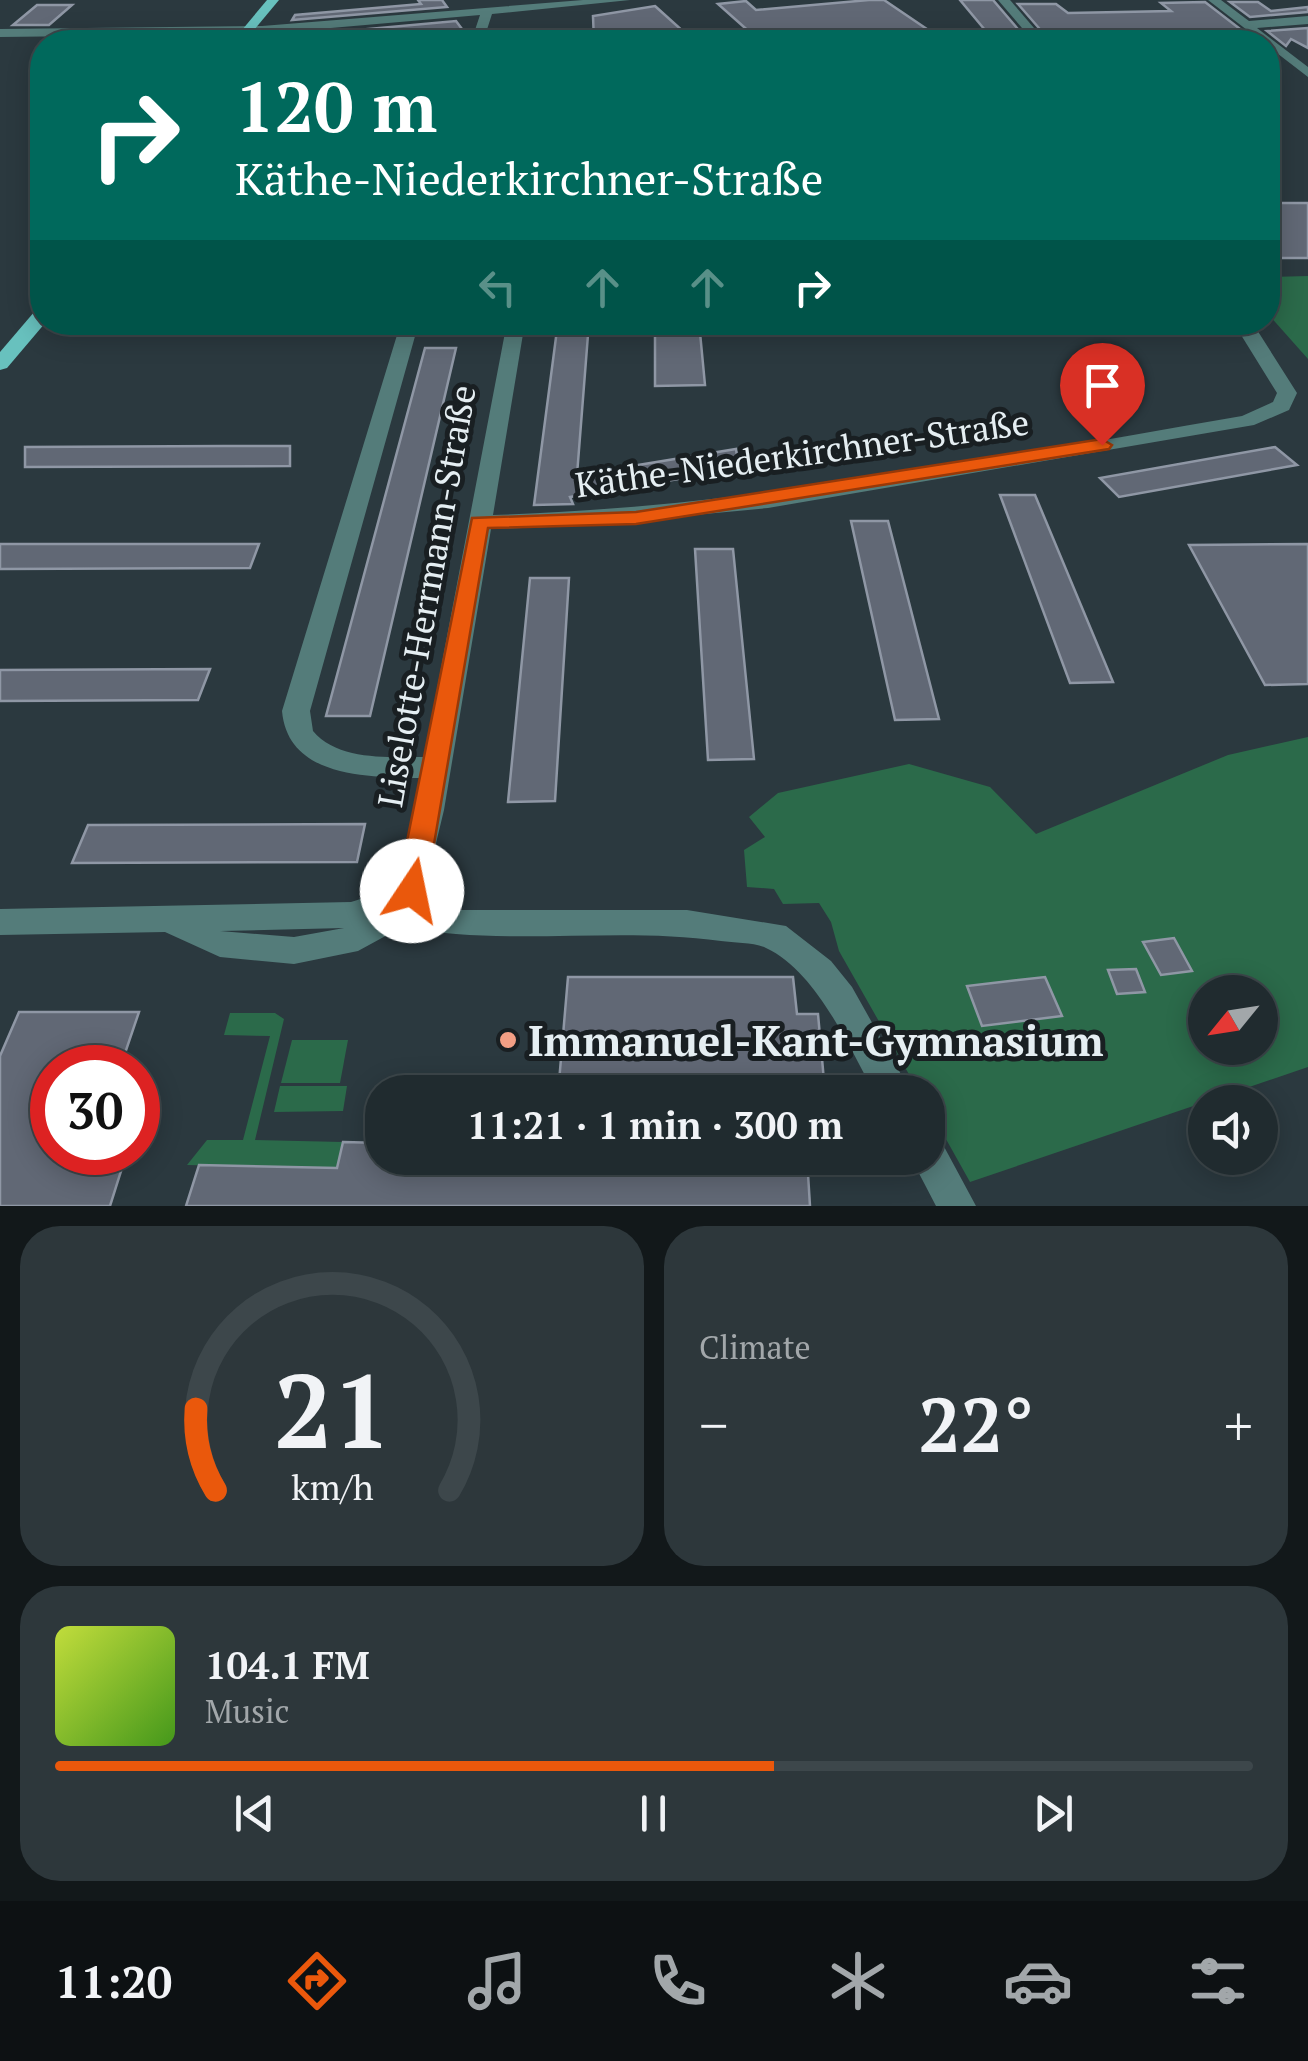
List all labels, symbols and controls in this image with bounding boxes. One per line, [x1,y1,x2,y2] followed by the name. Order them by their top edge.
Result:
[235,59,437,152] text: 120 m
[70,70,200,200] icon: right
[235,148,823,208] text: Käthe-Niederkirchner-Straße
[470,260,525,315] icon: left
[575,260,630,315] icon: ahead
[680,260,735,315] icon: ahead
[785,260,840,315] icon: right
[1060,343,1145,446] pin
[1075,358,1130,413] icon: arrive
[366,381,486,811] street label: Liselotte-Herrmann-Straße
[572,398,1032,508] street label: Käthe-Niederkirchner-Straße
[360,839,464,943] position arrow
[1188,975,1278,1065] north arrow
[1188,975,1278,1175] map controls
[528,1012,1104,1068] place label: Immanuel-Kant-Gymnasium
[497,1029,519,1051] marker: Immanuel-Kant-Gymnasium
[30,1045,160,1175] speed limit sign: 30
[1188,1085,1278,1175] button: sound
[467,1100,843,1150] text: 11:21 · 1 min · 300 m
[699,1326,811,1368] text: Climate
[273,1340,391,1478] text: 21
[918,1374,1034,1473] text: 22°
[699,1388,728,1461] text: −
[1224,1388,1253,1461] text: +
[291,1463,373,1510] text: km/h
[205,1640,370,1690] text: 104.1 FM
[205,1690,290,1732] text: Music
[227,1786,282,1841] icon: previous
[626,1786,681,1841] icon: pause
[1026,1786,1081,1841] icon: next
[282,1946,352,2016] icon: directions
[462,1946,532,2016] icon: music
[643,1946,713,2016] icon: phone
[823,1946,893,2016] icon: climate
[1003,1946,1073,2016] icon: car
[1183,1946,1253,2016] icon: filters
[55,1951,172,2011] text: 11:20

